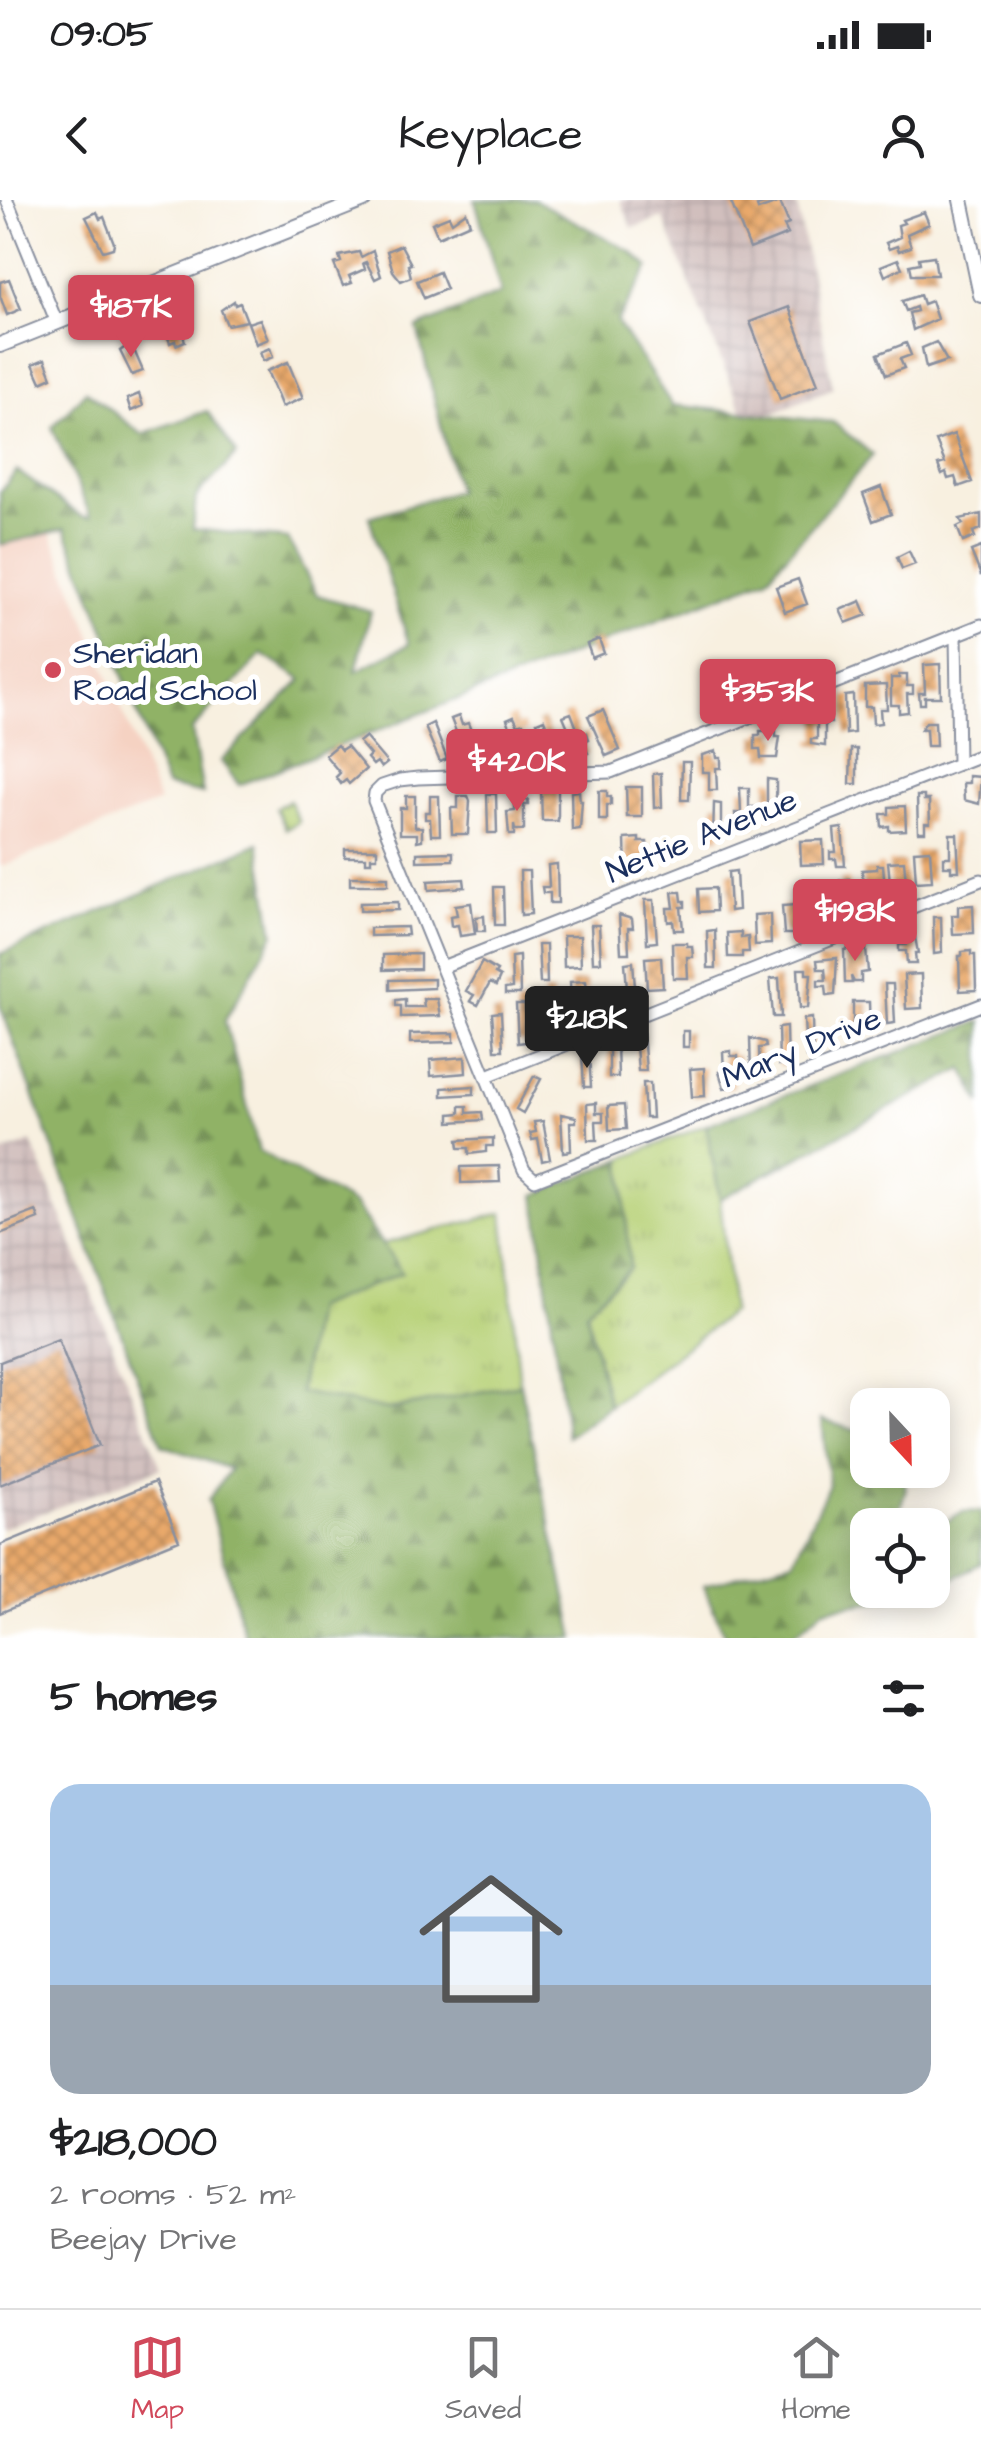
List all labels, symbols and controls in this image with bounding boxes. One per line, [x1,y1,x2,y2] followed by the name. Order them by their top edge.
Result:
[50,9,153,61] text: 09:05
[398,104,583,166] text: Keyplace
[50,108,105,163] icon: back
[876,108,931,163] icon: person
[61,275,201,360] pin: $187K
[90,285,172,330] text: $187K
[73,631,257,713] place label: Sheridan Road School
[42,659,64,681] marker: Sheridan Road School
[698,659,838,744] pin: $353K
[722,669,814,714] text: $353K
[447,729,587,814] pin: $420K
[468,739,566,784] text: $420K
[599,778,804,895] street label: Nettie Avenue
[785,879,925,964] pin: $198K
[815,889,895,934] text: $198K
[517,986,657,1071] pin: $218K
[547,996,627,1041] text: $218K
[715,996,888,1101] street label: Mary Drive
[850,1388,950,1488] north arrow
[850,1388,950,1608] map controls
[850,1508,950,1608] button: locate
[50,1669,217,1727] text: 5 homes
[876,1671,931,1726] icon: filters
[401,1849,581,2029] icon: home
[50,2114,217,2172] text: $218,000
[50,2172,297,2217] text: 2 rooms · 52 m²
[50,2217,237,2262] text: Beejay Drive
[130,2330,185,2429] tab: Map
[445,2330,521,2429] tab: Saved
[781,2330,851,2429] tab: Home

